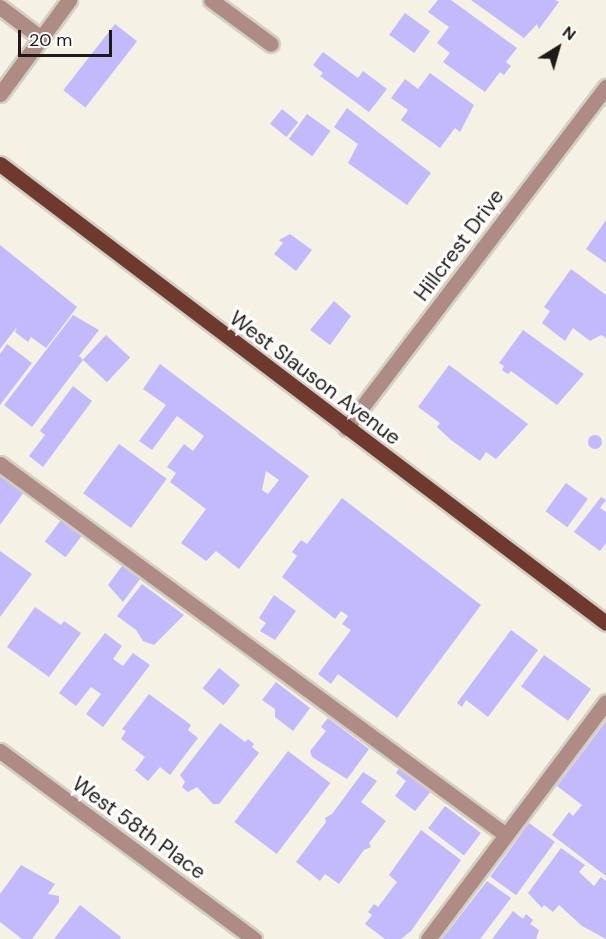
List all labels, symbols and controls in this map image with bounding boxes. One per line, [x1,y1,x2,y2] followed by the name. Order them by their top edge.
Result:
[21,18,116,56] scale bar
[528,18,588,78] north arrow
[558,21,580,45] text: N
[29,28,72,52] text: 20 m
[409,184,509,306] street label: Hillcrest Drive
[225,306,405,450] street label: West Slauson Avenue
[67,771,211,885] street label: West 58th Place

